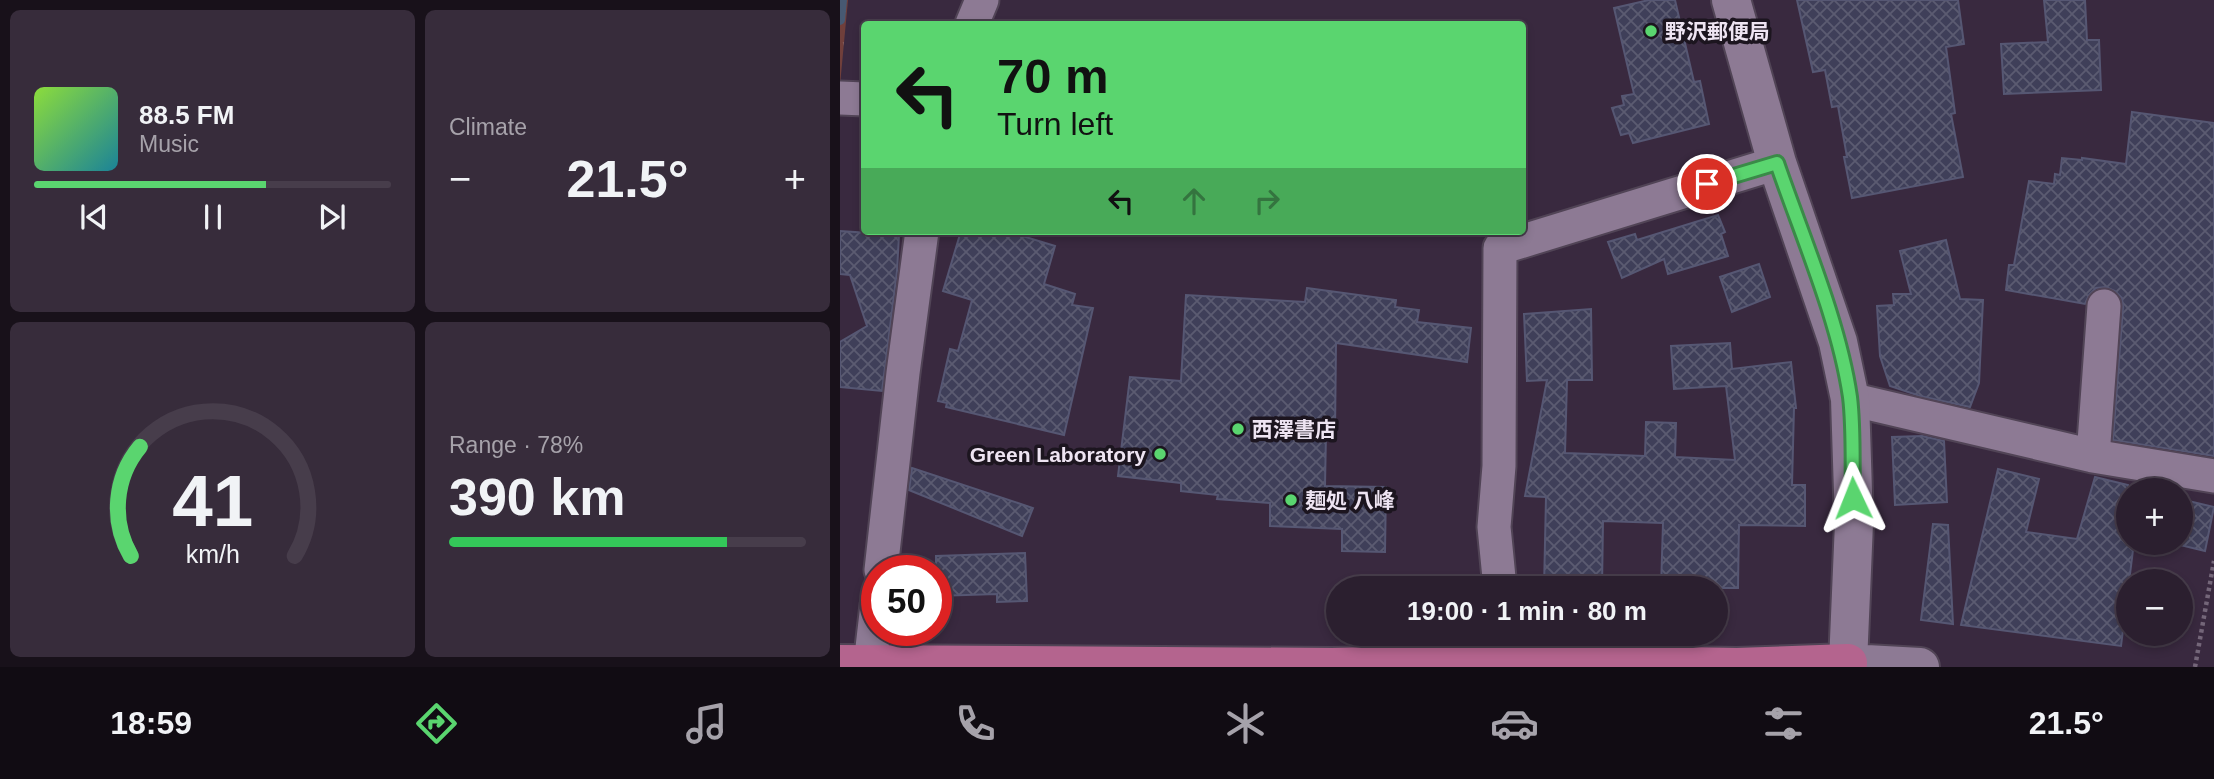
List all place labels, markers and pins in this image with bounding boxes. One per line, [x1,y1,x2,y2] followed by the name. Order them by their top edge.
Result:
[1665,20,1770,43] place label: 野沢郵便局
[1643,23,1659,39] marker: 野沢郵便局
[1677,154,1737,214] pin
[1252,418,1336,441] place label: 西澤書店
[1230,421,1246,437] marker: 西澤書店
[970,443,1146,466] place label: Green Laboratory
[1152,446,1168,462] marker: Green Laboratory
[1305,489,1395,512] place label: 麺処 八峰
[1283,492,1299,508] marker: 麺処 八峰

